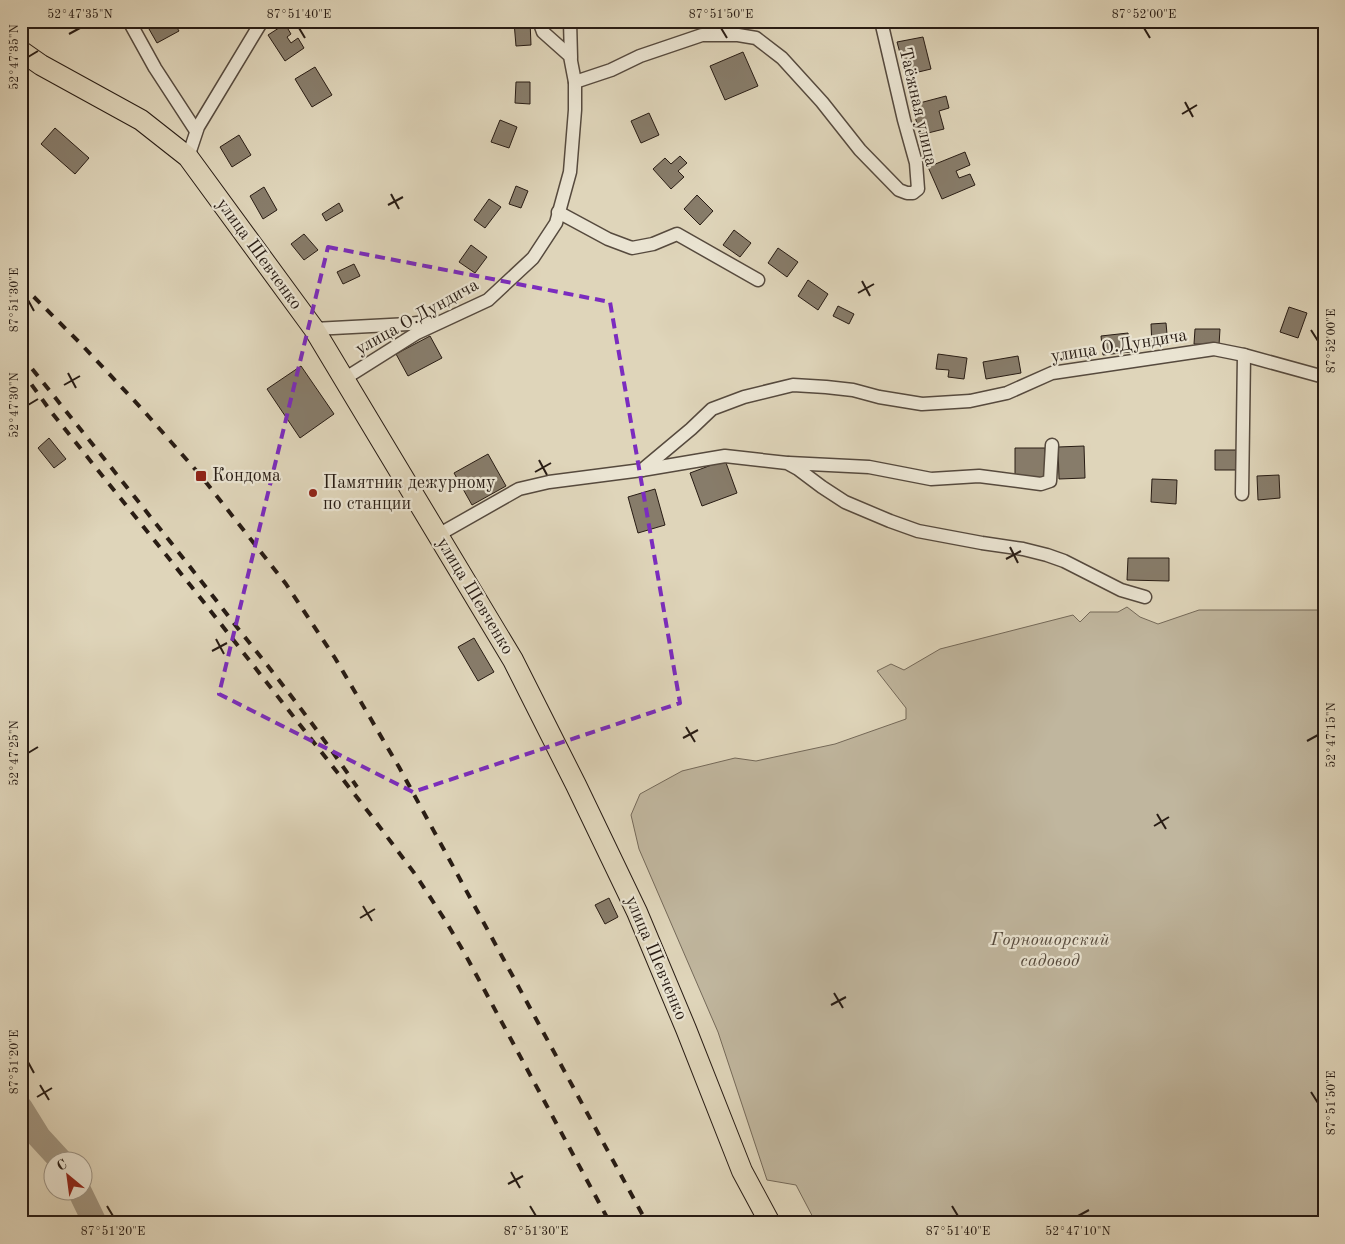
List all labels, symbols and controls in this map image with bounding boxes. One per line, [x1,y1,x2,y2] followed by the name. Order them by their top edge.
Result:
[47,8,113,21] text: 52°47'35"N
[267,8,331,21] text: 87°51'40"E
[689,8,753,21] text: 87°51'50"E
[1112,8,1176,21] text: 87°52'00"E
[8,24,21,90] text: 52°47'35"N
[896,46,940,168] street label: Таёжная улица
[213,195,305,313] street label: улица Шевченко
[8,268,21,332] text: 87°51'30"E
[352,276,482,358] street label: улица О.Дундича
[1325,309,1338,373] text: 87°52'00"E
[1050,326,1189,366] street label: улица О.Дундича
[8,372,21,438] text: 52°47'30"N
[212,467,281,485] place label: Кондома
[194,469,208,483] marker: Кондома
[323,474,496,513] place label: Памятник дежурному по станции
[307,487,319,499] marker: Памятник дежурному по станции
[433,534,517,658] street label: улица Шевченко
[1325,702,1338,768] text: 52°47'15"N
[8,720,21,786] text: 52°47'25"N
[622,893,690,1023] street label: улица Шевченко
[989,931,1110,970] park label: Горношорский садовод
[8,1030,21,1094] text: 87°51'20"E
[1325,1071,1338,1135] text: 87°51'50"E
[42,1152,92,1202] north arrow
[55,1157,70,1174] text: С
[81,1225,145,1238] text: 87°51'20"E
[504,1225,568,1238] text: 87°51'30"E
[926,1225,990,1238] text: 87°51'40"E
[1045,1225,1111,1238] text: 52°47'10"N

